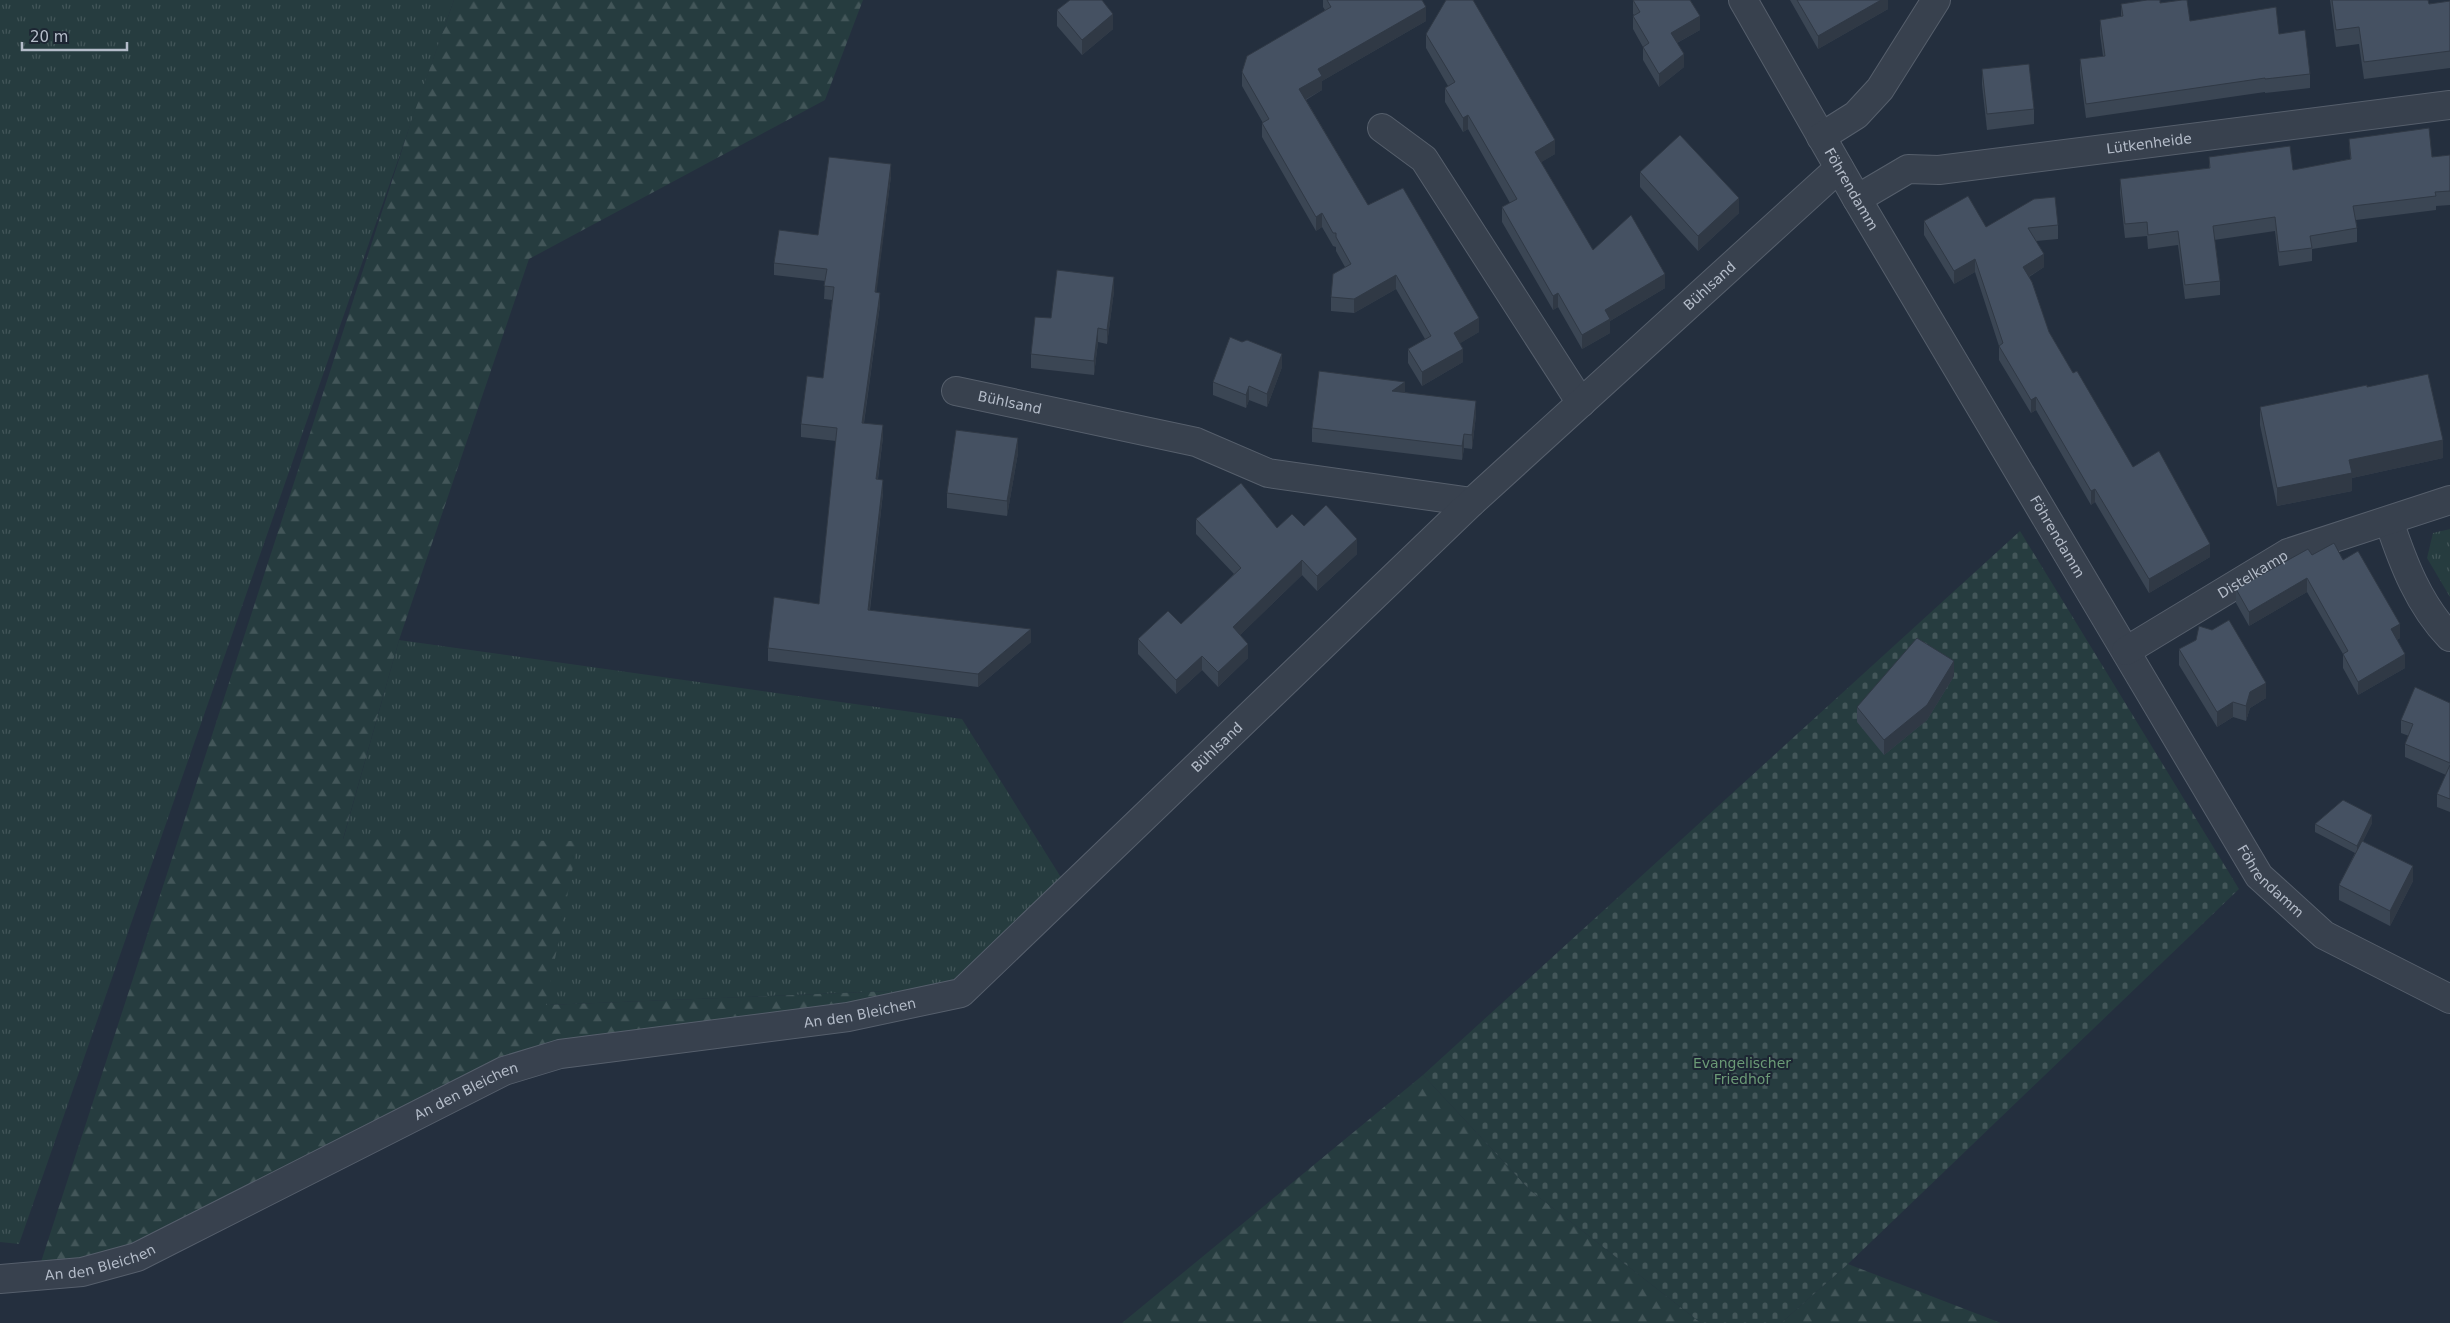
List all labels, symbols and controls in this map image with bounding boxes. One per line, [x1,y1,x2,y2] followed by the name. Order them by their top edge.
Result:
[22,20,128,52] scale bar
[30,28,68,46] text: 20 m
[2105,130,2193,157] street label: Lütkenheide
[1821,145,1882,233] street label: Föhrendamm
[1680,258,1739,314] street label: Bühlsand
[976,388,1043,417] street label: Bühlsand
[2027,493,2088,581] street label: Föhrendamm
[2215,547,2291,602] street label: Distelkamp
[1188,719,1246,775] street label: Bühlsand
[2234,842,2307,921] street label: Föhrendamm
[803,995,917,1031] street label: An den Bleichen
[1693,1055,1791,1087] park label: Evangelischer Friedhof
[411,1059,520,1123] street label: An den Bleichen
[44,1241,158,1283] street label: An den Bleichen

